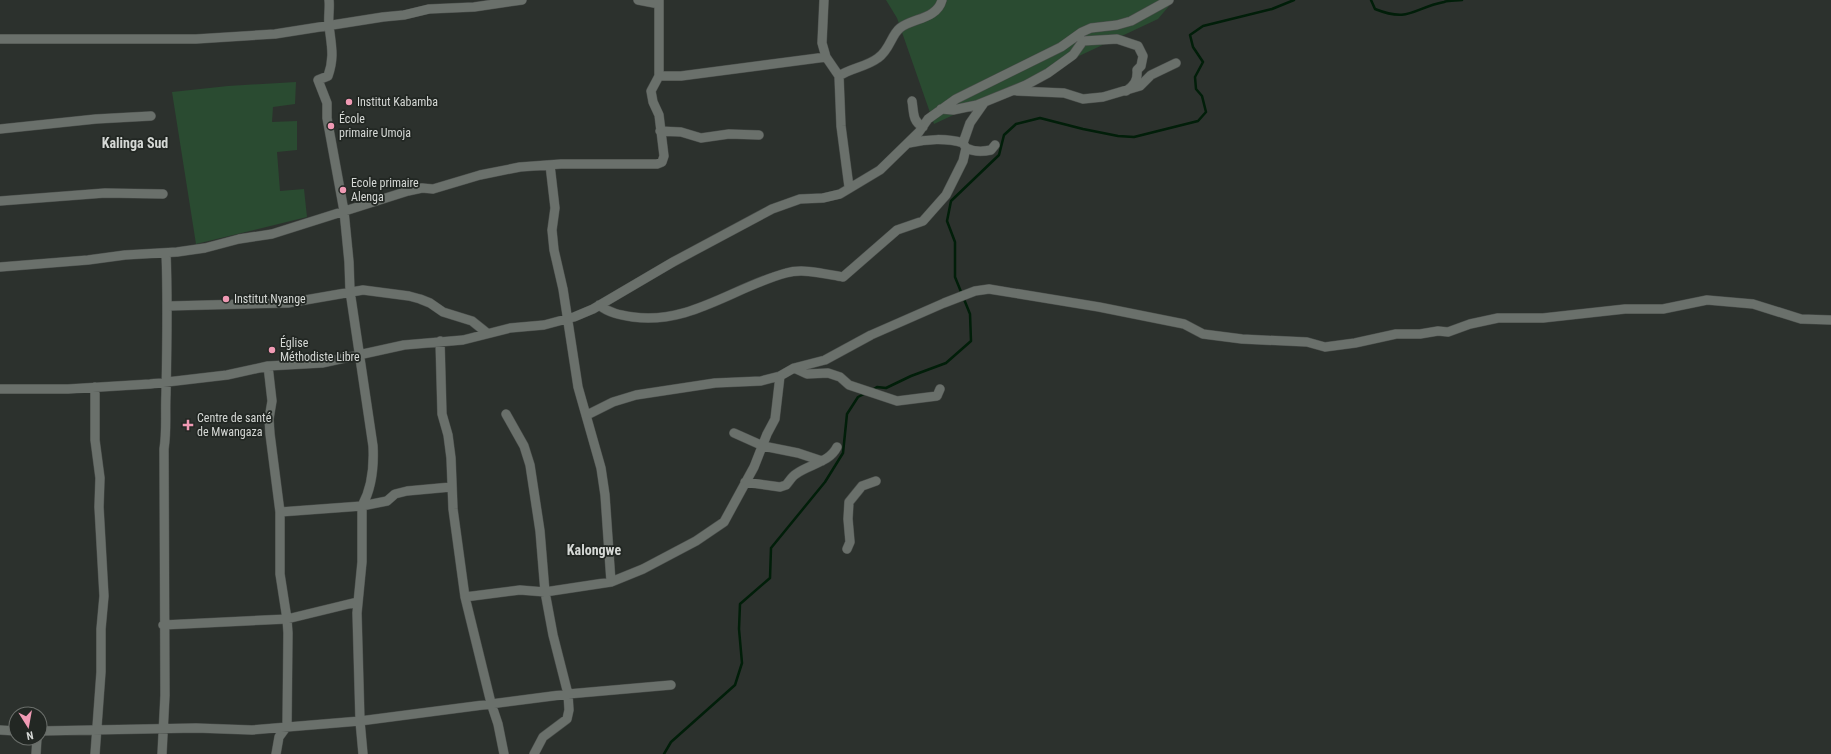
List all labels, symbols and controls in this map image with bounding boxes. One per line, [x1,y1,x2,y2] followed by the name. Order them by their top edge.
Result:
[357,95,438,109] place label: Institut Kabamba
[344,97,354,107] marker: Institut Kabamba
[339,111,411,140] place label: École primaire Umoja
[326,121,336,131] marker: École primaire Umoja
[102,135,168,151] district label: Kalinga Sud
[351,176,419,204] place label: Ecole primaire Alenga
[338,185,348,195] marker: Ecole primaire Alenga
[234,292,306,306] place label: Institut Nyange
[221,294,231,304] marker: Institut Nyange
[280,335,360,364] place label: Église Méthodiste Libre
[267,345,277,355] marker: Église Méthodiste Libre
[197,411,272,439] place label: Centre de santé de Mwangaza
[182,419,194,431] marker: Centre de santé de Mwangaza
[567,542,621,558] district label: Kalongwe
[8,706,48,746] north arrow
[25,728,34,742] text: N

